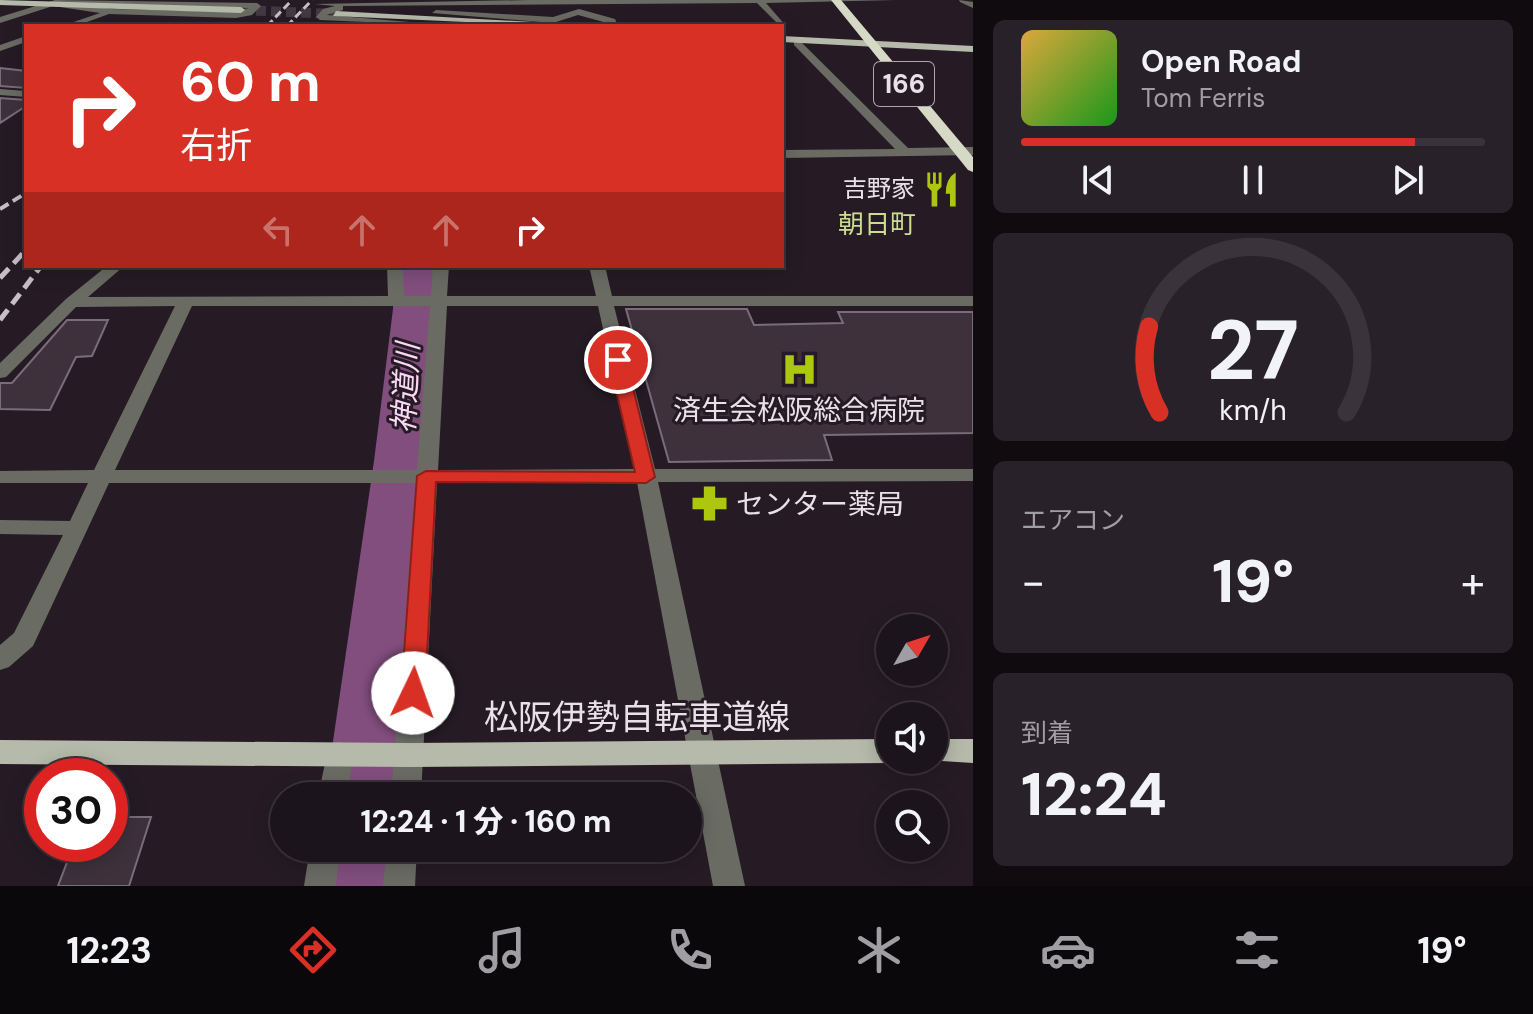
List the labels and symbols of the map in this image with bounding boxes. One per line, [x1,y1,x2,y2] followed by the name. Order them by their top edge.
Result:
[874,62,934,106] road number: 166
[922,170,960,208] restaurant icon: 吉野家
[843,173,915,204] place label: 吉野家
[838,207,916,241] district label: 朝日町
[584,326,652,394] pin
[384,339,427,434] water label: 神道川
[780,351,818,389] hospital icon: 済生会松阪総合病院
[673,392,925,429] place label: 済生会松阪総合病院
[691,485,729,523] pharmacy icon: センター薬局
[736,486,904,523] place label: センター薬局
[876,614,948,686] north arrow
[371,651,455,735] position arrow
[484,695,790,740] street label: 松阪伊勢自転車道線
[24,758,128,862] speed limit sign: 30

